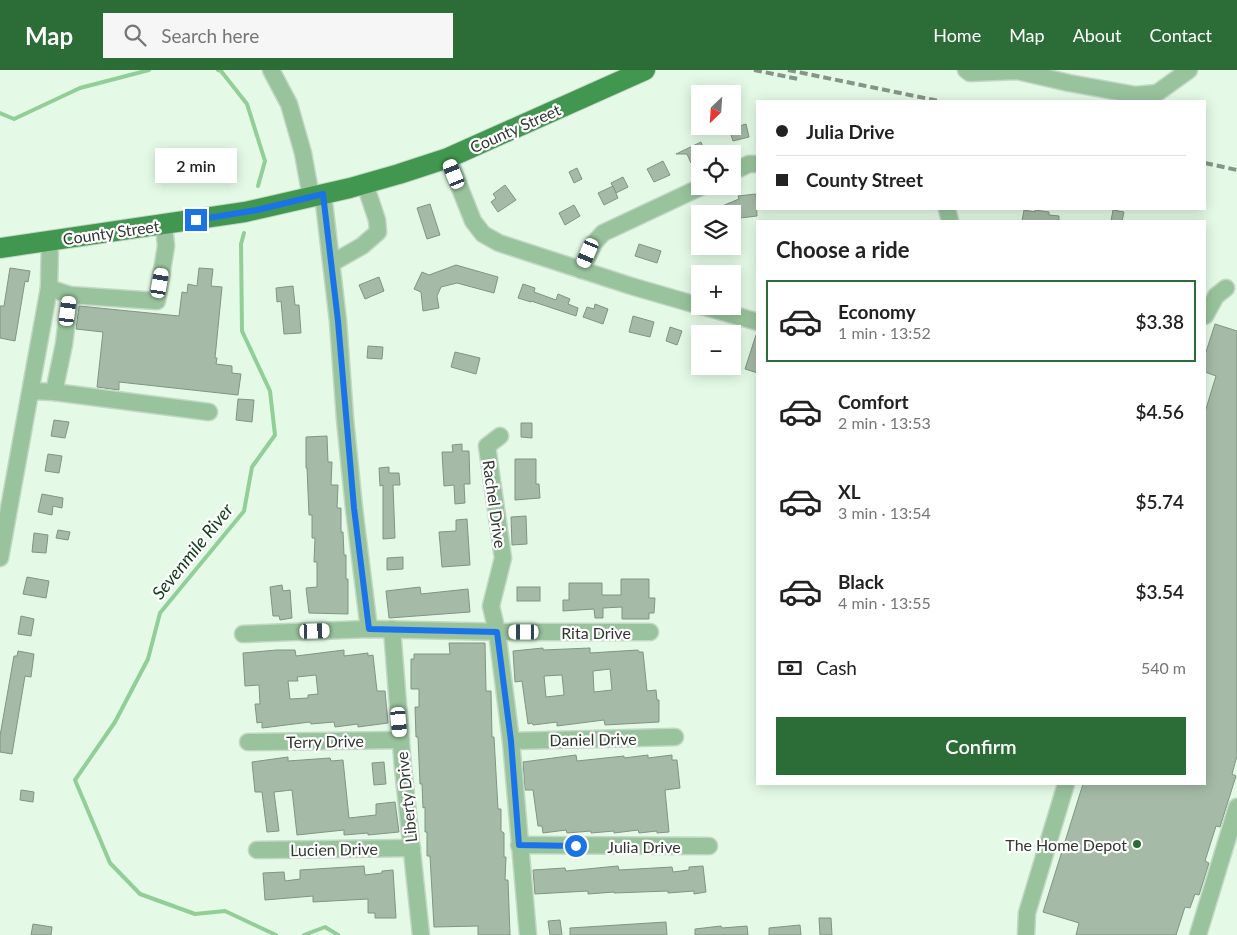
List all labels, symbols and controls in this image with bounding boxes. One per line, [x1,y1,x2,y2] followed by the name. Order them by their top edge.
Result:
[103,13,453,58] search box
[25,21,73,50] text: Map
[121,21,149,49] icon: search
[161,24,259,47] text: Search here
[933,24,981,46] text: Home
[1009,24,1045,46] text: Map
[1073,24,1122,46] text: About
[1150,24,1212,46] text: Contact
[691,85,741,135] north arrow
[691,85,741,375] map controls
[467,99,563,156] street label: County Street
[806,120,894,143] text: Julia Drive
[691,145,741,195] button: locate
[155,148,237,182] callout: 2 min
[176,156,216,175] text: 2 min
[441,157,466,191] car
[806,168,923,191] text: County Street
[691,205,741,255] button: layers
[185,209,207,231] route end
[62,216,161,248] street label: County Street
[575,236,600,270] car
[776,236,910,263] text: Choose a ride
[691,265,741,315] button: +
[150,267,169,299] car
[58,295,77,327] car
[778,299,823,344] icon: car
[838,300,916,323] text: Economy
[1135,310,1184,333] text: $3.38
[838,323,931,342] text: 1 min · 13:52
[691,325,741,375] button: −
[778,389,823,434] icon: car
[838,390,909,413] text: Comfort
[1135,400,1184,423] text: $4.56
[838,413,931,432] text: 2 min · 13:53
[479,459,511,549] street label: Rachel Drive
[778,479,823,524] icon: car
[838,480,861,503] text: XL
[1135,490,1184,513] text: $5.74
[147,498,238,603] water label: Sevenmile River
[838,503,931,522] text: 3 min · 13:54
[778,569,823,614] icon: car
[838,570,884,593] text: Black
[1135,580,1184,603] text: $3.54
[838,593,931,612] text: 4 min · 13:55
[299,623,330,639] car
[561,623,631,642] street label: Rita Drive
[509,625,539,640] car
[776,654,804,682] icon: cash
[816,656,857,679] text: Cash
[1141,658,1186,677] text: 540 m
[390,706,407,738] car
[776,717,1186,775] button: Confirm
[549,729,637,749] street label: Daniel Drive
[286,731,364,751] street label: Terry Drive
[392,751,420,843] street label: Liberty Drive
[565,835,587,857] route start
[1005,835,1127,854] place label: The Home Depot
[607,837,681,856] street label: Julia Drive
[1131,838,1143,850] marker: The Home Depot
[290,839,378,859] street label: Lucien Drive

